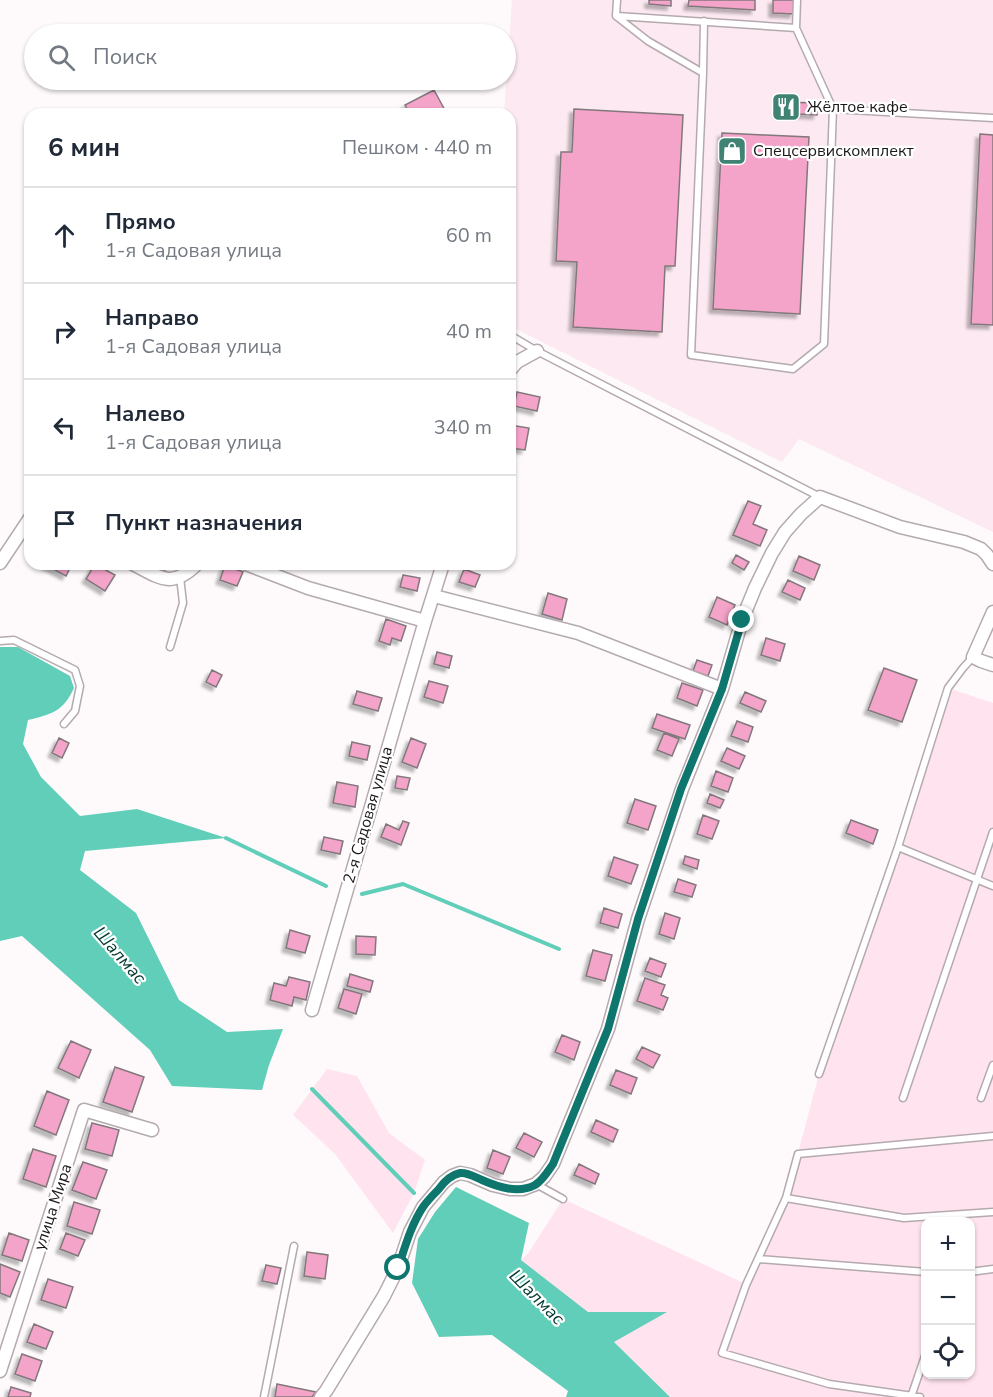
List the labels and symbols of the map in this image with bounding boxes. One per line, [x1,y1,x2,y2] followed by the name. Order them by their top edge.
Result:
[770,91,802,123] restaurant icon: Жёлтое кафе
[807,96,908,118] place label: Жёлтое кафе
[716,135,748,167] shop icon: Спецсервискомплект
[753,140,914,162] place label: Спецсервискомплект
[728,606,754,632] route end
[338,744,398,886] street label: 2-я Садовая улица
[88,921,152,989] water label: Шалмас
[29,1161,77,1253] street label: улица Мира
[384,1254,410,1280] route start
[504,1264,570,1330] water label: Шалмас

